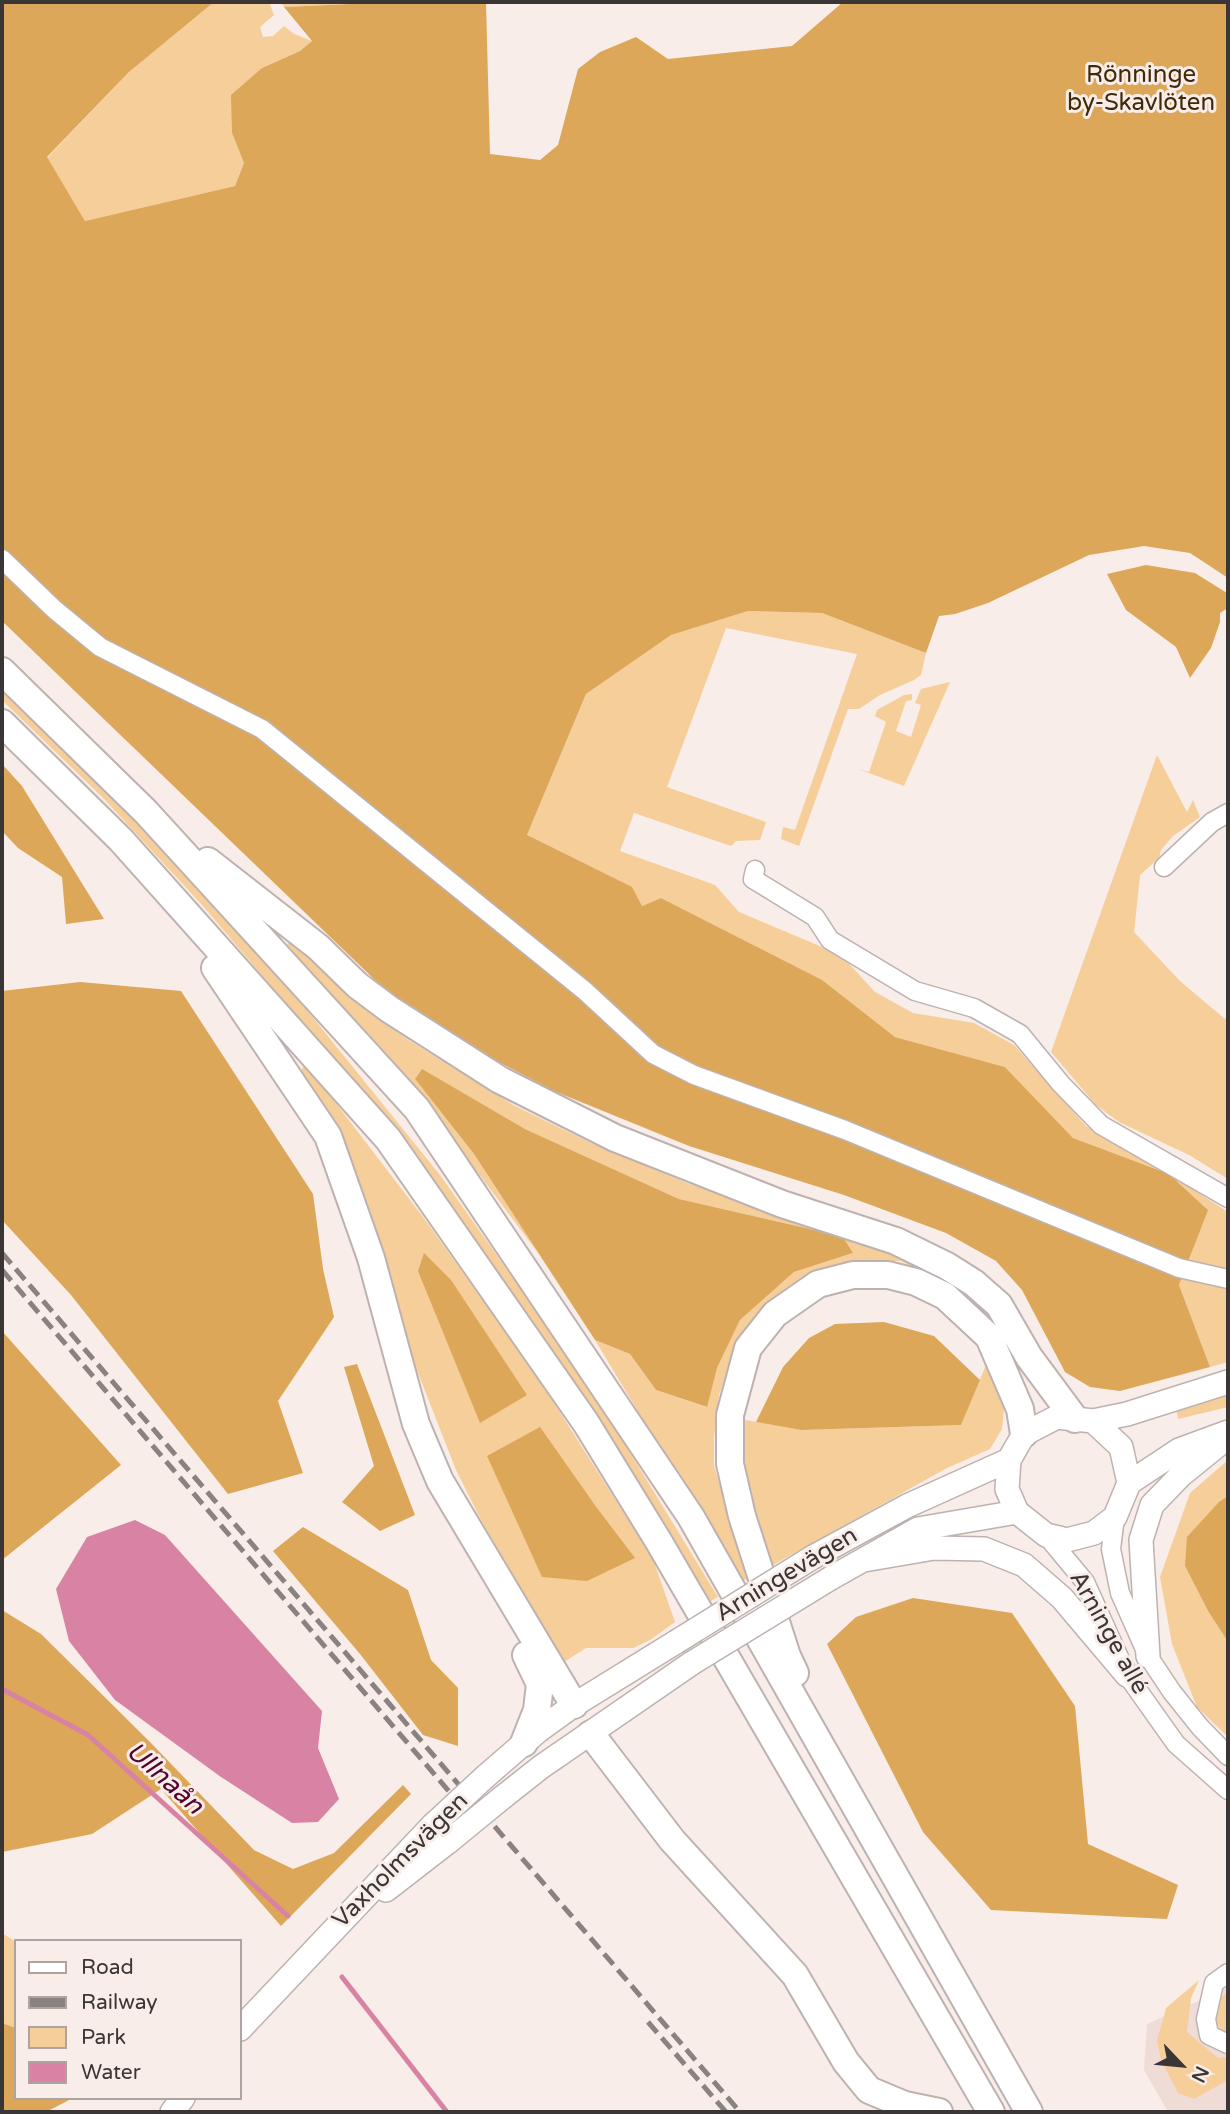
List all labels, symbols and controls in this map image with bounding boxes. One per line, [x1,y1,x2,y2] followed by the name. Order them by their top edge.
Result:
[1067,62,1215,118] park label: Rönninge by-Skavlöten
[711,1521,863,1629] street label: Arningevägen
[1062,1566,1154,1700] street label: Arninge allé
[119,1736,209,1822] water label: Ullnaån
[327,1787,475,1935] street label: Vaxholmsvägen
[14,1939,242,2100] legend
[81,1955,134,1980] text: Road
[81,1990,158,2015] text: Railway
[81,2025,126,2050] text: Park
[1146,2030,1216,2100] north arrow
[81,2060,141,2085] text: Water
[1187,2063,1213,2086] text: N

